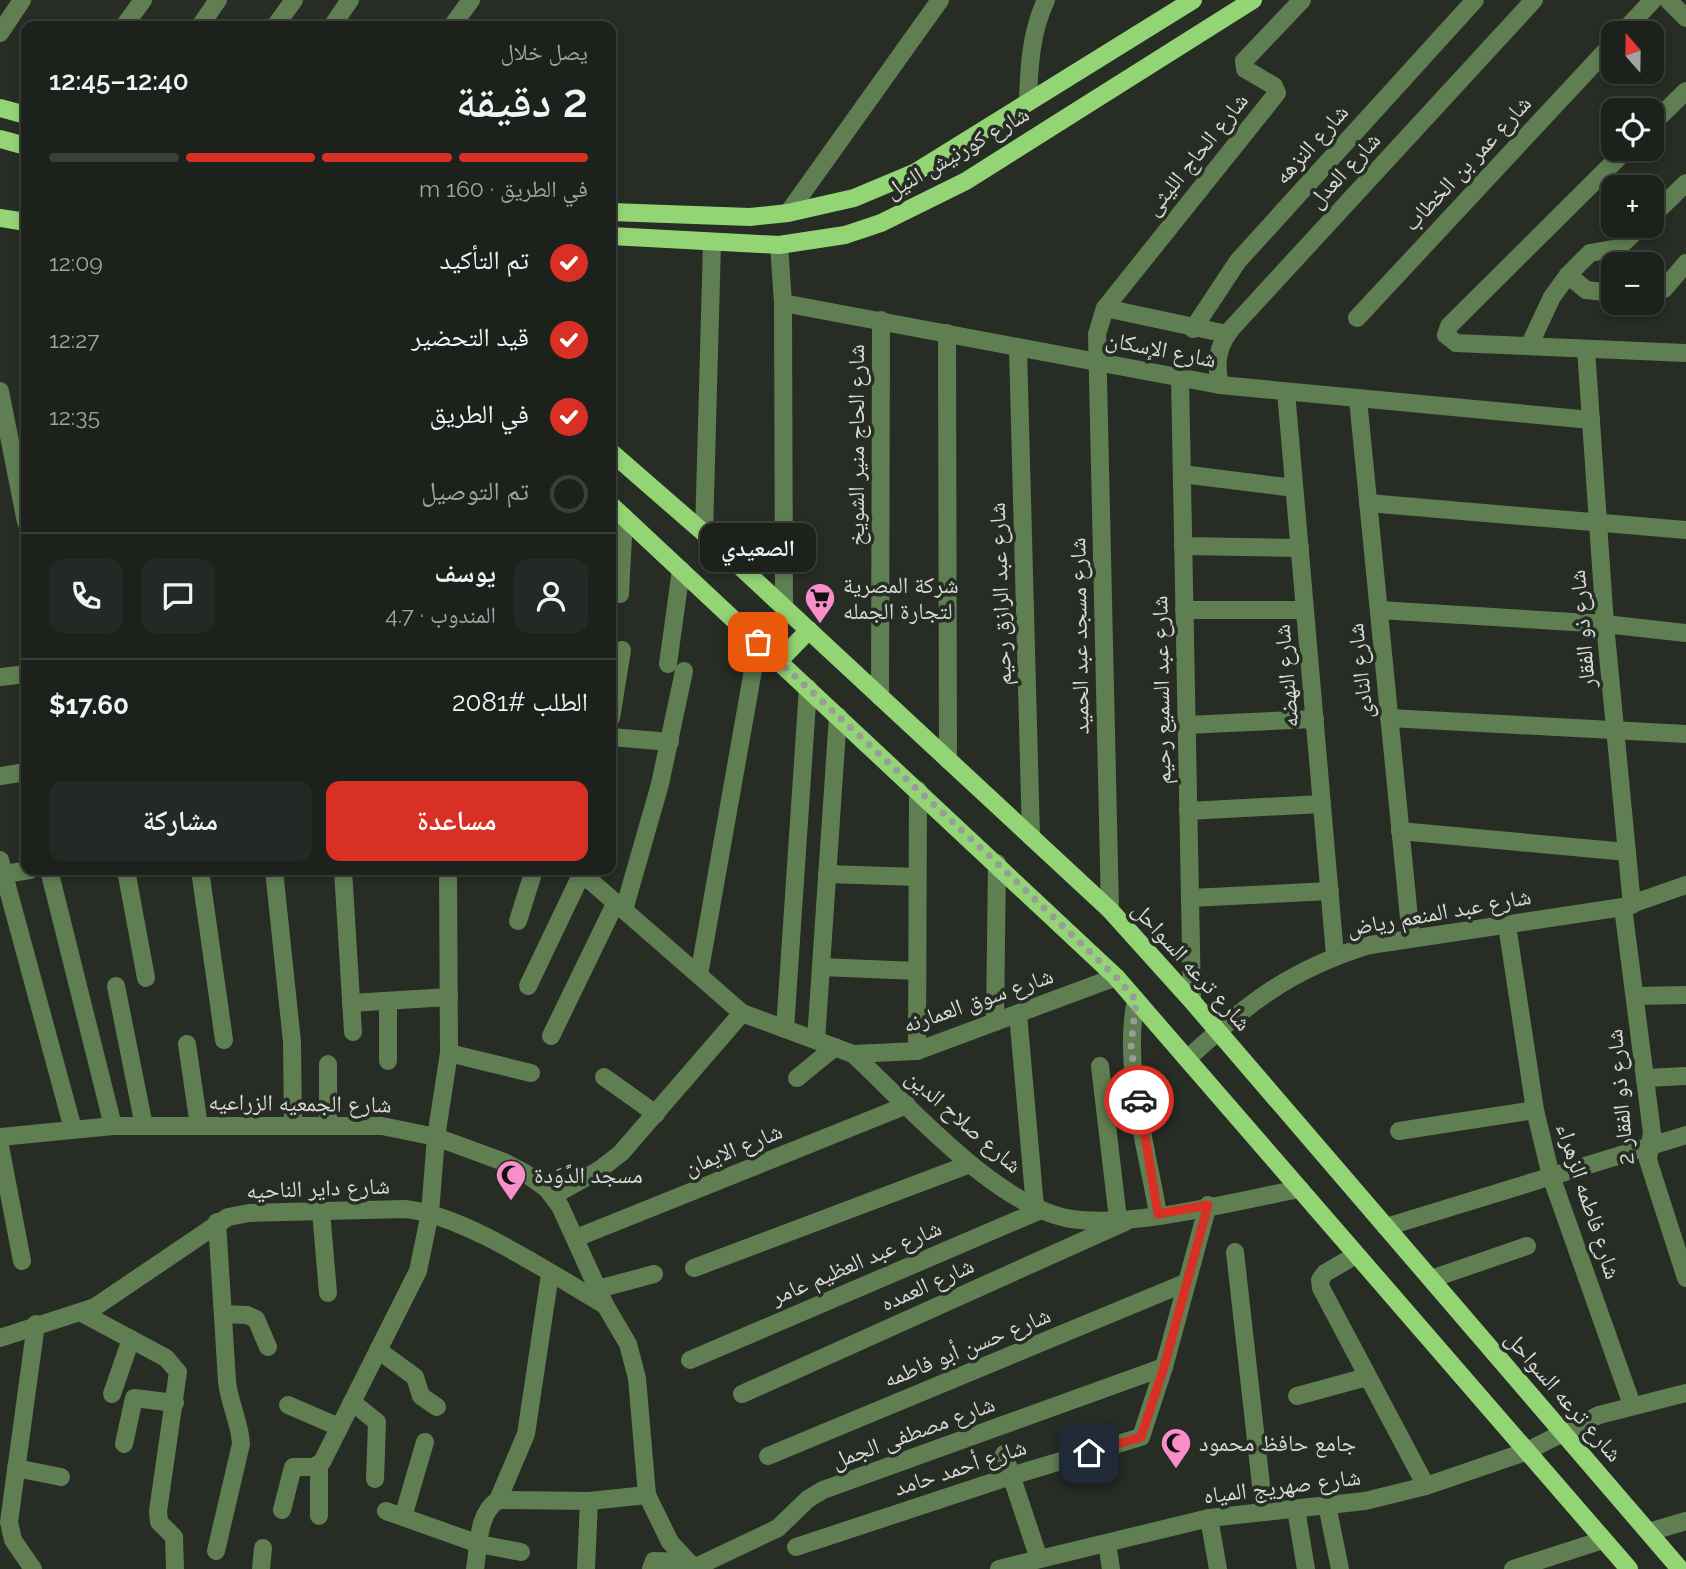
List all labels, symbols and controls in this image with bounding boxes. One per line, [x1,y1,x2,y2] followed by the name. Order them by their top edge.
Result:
[1601,21,1664,84] north arrow
[1601,21,1664,315] map controls
[500,38,588,65] text: يصل خلال
[49,66,189,96] text: 12:40–12:45
[456,74,588,128] text: 2 دقيقة
[1138,87,1255,222] street label: شارع الحاج الليثى
[1397,89,1538,237] street label: شارع عمر بن الخطاب
[1268,98,1355,190] street label: شارع النزهه
[1601,98,1664,161] button: locate
[880,99,1034,205] street label: شارع كورنيش النيل
[1302,126,1387,215] street label: شارع العدل
[419,175,588,202] text: في الطريق · 160 m
[1601,175,1664,238] button: +
[550,244,588,282] icon: check
[440,245,529,275] text: تم التأكيد
[49,249,103,276] text: 12:09
[1601,252,1664,315] button: −
[550,321,588,359] icon: check
[411,322,529,352] text: قيد التحضير
[1103,325,1219,374] street label: شارع الإسكان
[49,326,99,353] text: 12:27
[842,344,871,546] street label: شارع الحاج منير الشويخ
[550,398,588,436] icon: check
[429,399,529,429] text: في الطريق
[49,403,100,430] text: 12:35
[421,476,529,506] text: تم التوصيل
[983,502,1019,686] street label: شارع عبد الرازق رحيم
[700,523,816,572] callout: الصعيدي
[721,534,795,561] text: الصعيدي
[1063,537,1096,735] street label: شارع مسجد عبد الحميد
[435,558,496,588] text: يوسف
[49,559,123,633] button: phone
[141,559,215,633] button: chat
[514,559,588,633] button: person
[1563,569,1602,690] street label: شارع ذو الفقار
[843,571,959,624] place label: شركة المصرية لتجارة الجمله
[803,581,837,625] supermarket icon: شركة المصرية لتجارة الجمله
[1145,595,1179,785] street label: شارع عبد السميع رحيم
[385,601,496,628] text: المندوب · 4.7
[728,612,788,672] pin
[1341,622,1380,720] street label: شارع النادى
[739,623,777,661] icon: bag
[1268,623,1305,729] street label: شارع النهضه
[452,687,588,717] text: الطلب #2081
[49,690,129,720] text: $17.60
[49,781,312,861] button: مشاركة
[326,781,588,861] button: مساعدة
[1345,882,1534,944] street label: شارع عبد المنعم رياض
[1126,895,1258,1037] street label: شارع ترعه السواحل
[899,961,1057,1040] street label: شارع سوق العمارنه
[1600,1028,1641,1166] street label: شارع ذو الفقار 2
[900,1063,1028,1180] street label: شارع صلاح الدين
[1104,1065,1174,1135] courier
[1120,1081,1158,1119] icon: car
[208,1087,392,1120] street label: شارع الجمعيه الزراعيه
[680,1117,787,1182] street label: شارع الايمان
[1550,1120,1627,1283] street label: شارع فاطمه الزهراء
[494,1158,528,1202] mosque icon: مسجد الدَّوَدة
[534,1161,643,1188] place label: مسجد الدَّوَدة
[246,1171,390,1206] street label: شارع داير الناحيه
[766,1213,946,1313] street label: شارع عبد العظيم عامر
[876,1251,978,1318] street label: شارع العمده
[879,1301,1055,1394] street label: شارع حسن أبو فاطمه
[1499,1325,1629,1468] street label: شارع ترعه السواحل
[828,1389,999,1475] street label: شارع مصطفى الجمل
[1059,1423,1119,1483] pin
[1159,1426,1193,1470] mosque icon: جامع حافظ محمود
[1199,1429,1356,1458] place label: جامع حافظ محمود
[890,1432,1030,1503] street label: شارع أحمد حامد
[1070,1434,1108,1472] icon: home
[1202,1462,1362,1511] street label: شارع صهريج المياه

